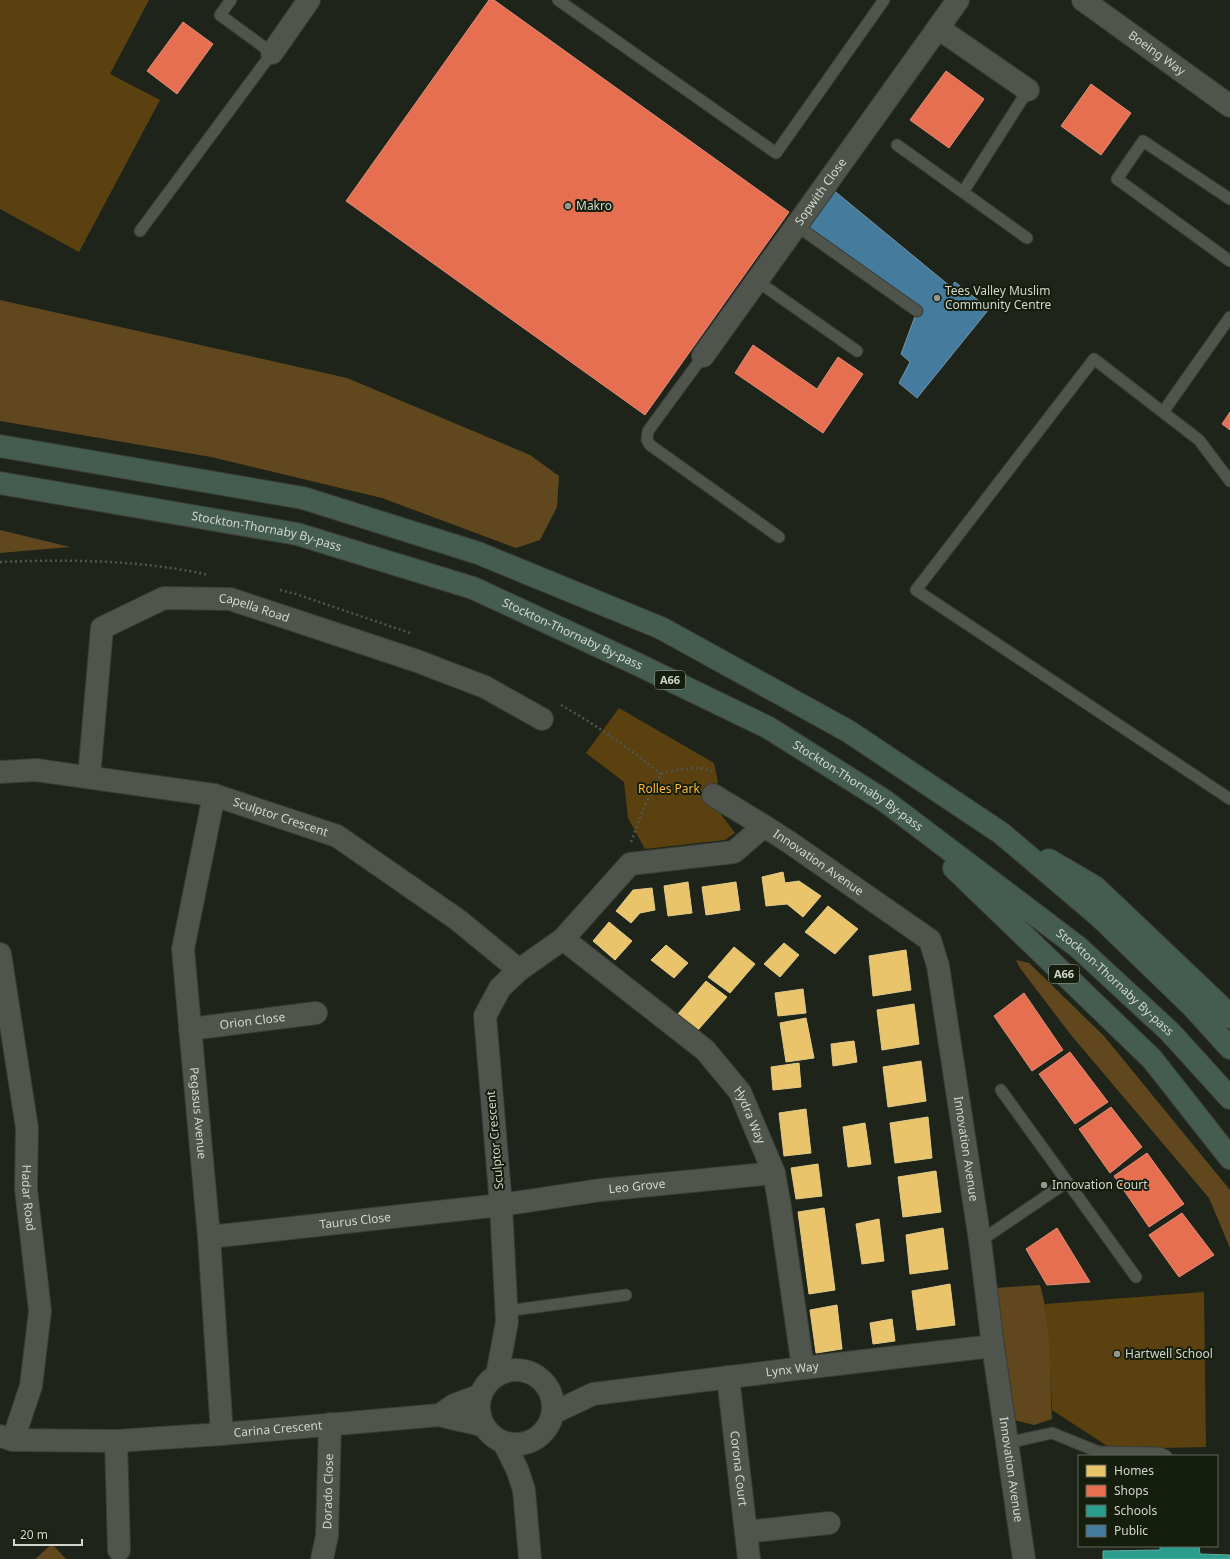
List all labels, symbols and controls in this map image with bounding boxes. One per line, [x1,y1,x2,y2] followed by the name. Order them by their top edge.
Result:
[1125,26,1190,80] street label: Boeing Way
[790,154,850,229] street label: Sopwith Close
[576,197,612,214] place label: Makro
[563,201,573,211] marker: Makro
[945,282,1052,313] place label: Tees Valley Muslim Community Centre
[932,293,942,303] marker: Tees Valley Muslim Community Centre
[190,507,344,555] street label: Stockton-Thornaby By-pass
[219,590,292,626] street label: Capella Road
[500,594,646,674] street label: Stockton-Thornaby By-pass
[655,671,685,689] road number: A66
[790,736,927,835] street label: Stockton-Thornaby By-pass
[638,780,701,797] park label: Rolles Park
[231,793,331,841] street label: Sculptor Crescent
[770,825,867,899] street label: Innovation Avenue
[1053,924,1178,1040] street label: Stockton-Thornaby By-pass
[1049,965,1079,983] road number: A66
[219,1008,286,1033] street label: Orion Close
[186,1066,211,1160] street label: Pegasus Avenue
[730,1082,770,1147] street label: Hydra Way
[482,1089,507,1190] street label: Sculptor Crescent
[950,1095,983,1203] street label: Innovation Avenue
[18,1164,40,1232] street label: Hadar Road
[608,1175,666,1197] street label: Leo Grove
[1052,1176,1148,1193] place label: Innovation Court
[1039,1180,1049,1190] marker: Innovation Court
[319,1208,392,1233] street label: Taurus Close
[1125,1345,1213,1362] place label: Hartwell School
[1112,1349,1122,1359] marker: Hartwell School
[765,1357,820,1381] street label: Lynx Way
[233,1416,324,1441] street label: Carina Crescent
[995,1416,1028,1524] street label: Innovation Avenue
[726,1430,752,1508] street label: Corona Court
[318,1453,337,1530] street label: Dorado Close
[1078,1455,1218,1547] legend
[1114,1462,1154,1479] text: Homes
[1114,1482,1149,1499] text: Shops
[1114,1502,1157,1519] text: Schools
[14,1521,82,1547] scale bar
[1114,1522,1148,1539] text: Public
[20,1526,48,1543] text: 20 m

